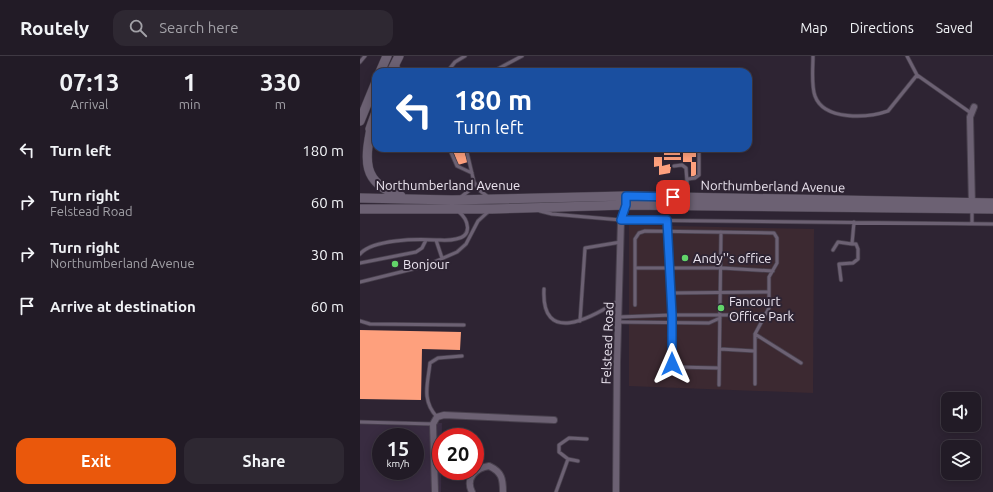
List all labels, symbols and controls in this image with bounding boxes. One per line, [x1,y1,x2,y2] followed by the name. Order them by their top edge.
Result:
[113,10,393,46] search box
[20,17,89,39] text: Routely
[127,17,149,39] icon: search
[159,19,238,36] text: Search here
[800,20,828,36] text: Map
[850,20,914,36] text: Directions
[936,20,973,36] text: Saved
[59,69,119,96] text: 07:13
[183,69,196,96] text: 1
[260,69,301,96] text: 330
[388,84,440,136] icon: left
[454,84,532,115] text: 180 m
[70,97,108,111] text: Arrival
[179,97,201,111] text: min
[275,97,286,111] text: m
[454,117,524,137] text: Turn left
[16,139,38,161] icon: left
[50,142,111,159] text: Turn left
[302,142,344,159] text: 180 m
[376,178,520,192] street label: Northumberland Avenue
[701,178,845,194] street label: Northumberland Avenue
[656,180,690,214] pin
[662,186,684,208] icon: arrive
[50,187,120,204] text: Turn right
[16,191,38,213] icon: right
[311,194,344,211] text: 60 m
[50,204,133,218] text: Felstead Road
[50,239,120,256] text: Turn right
[16,243,38,265] icon: right
[311,246,344,263] text: 30 m
[693,251,771,265] place label: Andy''s office
[680,253,690,263] marker: Andy''s office
[50,256,195,270] text: Northumberland Avenue
[403,257,449,271] place label: Bonjour
[390,259,400,269] marker: Bonjour
[729,294,795,323] place label: Fancourt Office Park
[16,295,38,317] icon: arrive
[50,298,196,315] text: Arrive at destination
[311,298,344,315] text: 60 m
[599,302,615,384] street label: Felstead Road
[716,303,726,313] marker: Fancourt Office Park
[651,343,693,385] position arrow
[941,392,981,480] map controls
[941,392,981,432] button: sound
[432,428,484,480] speed limit sign: 20
[387,437,409,460] text: 15
[16,438,176,484] button: Exit
[184,438,344,484] button: Share
[941,440,981,480] button: layers
[386,458,410,469] text: km/h

